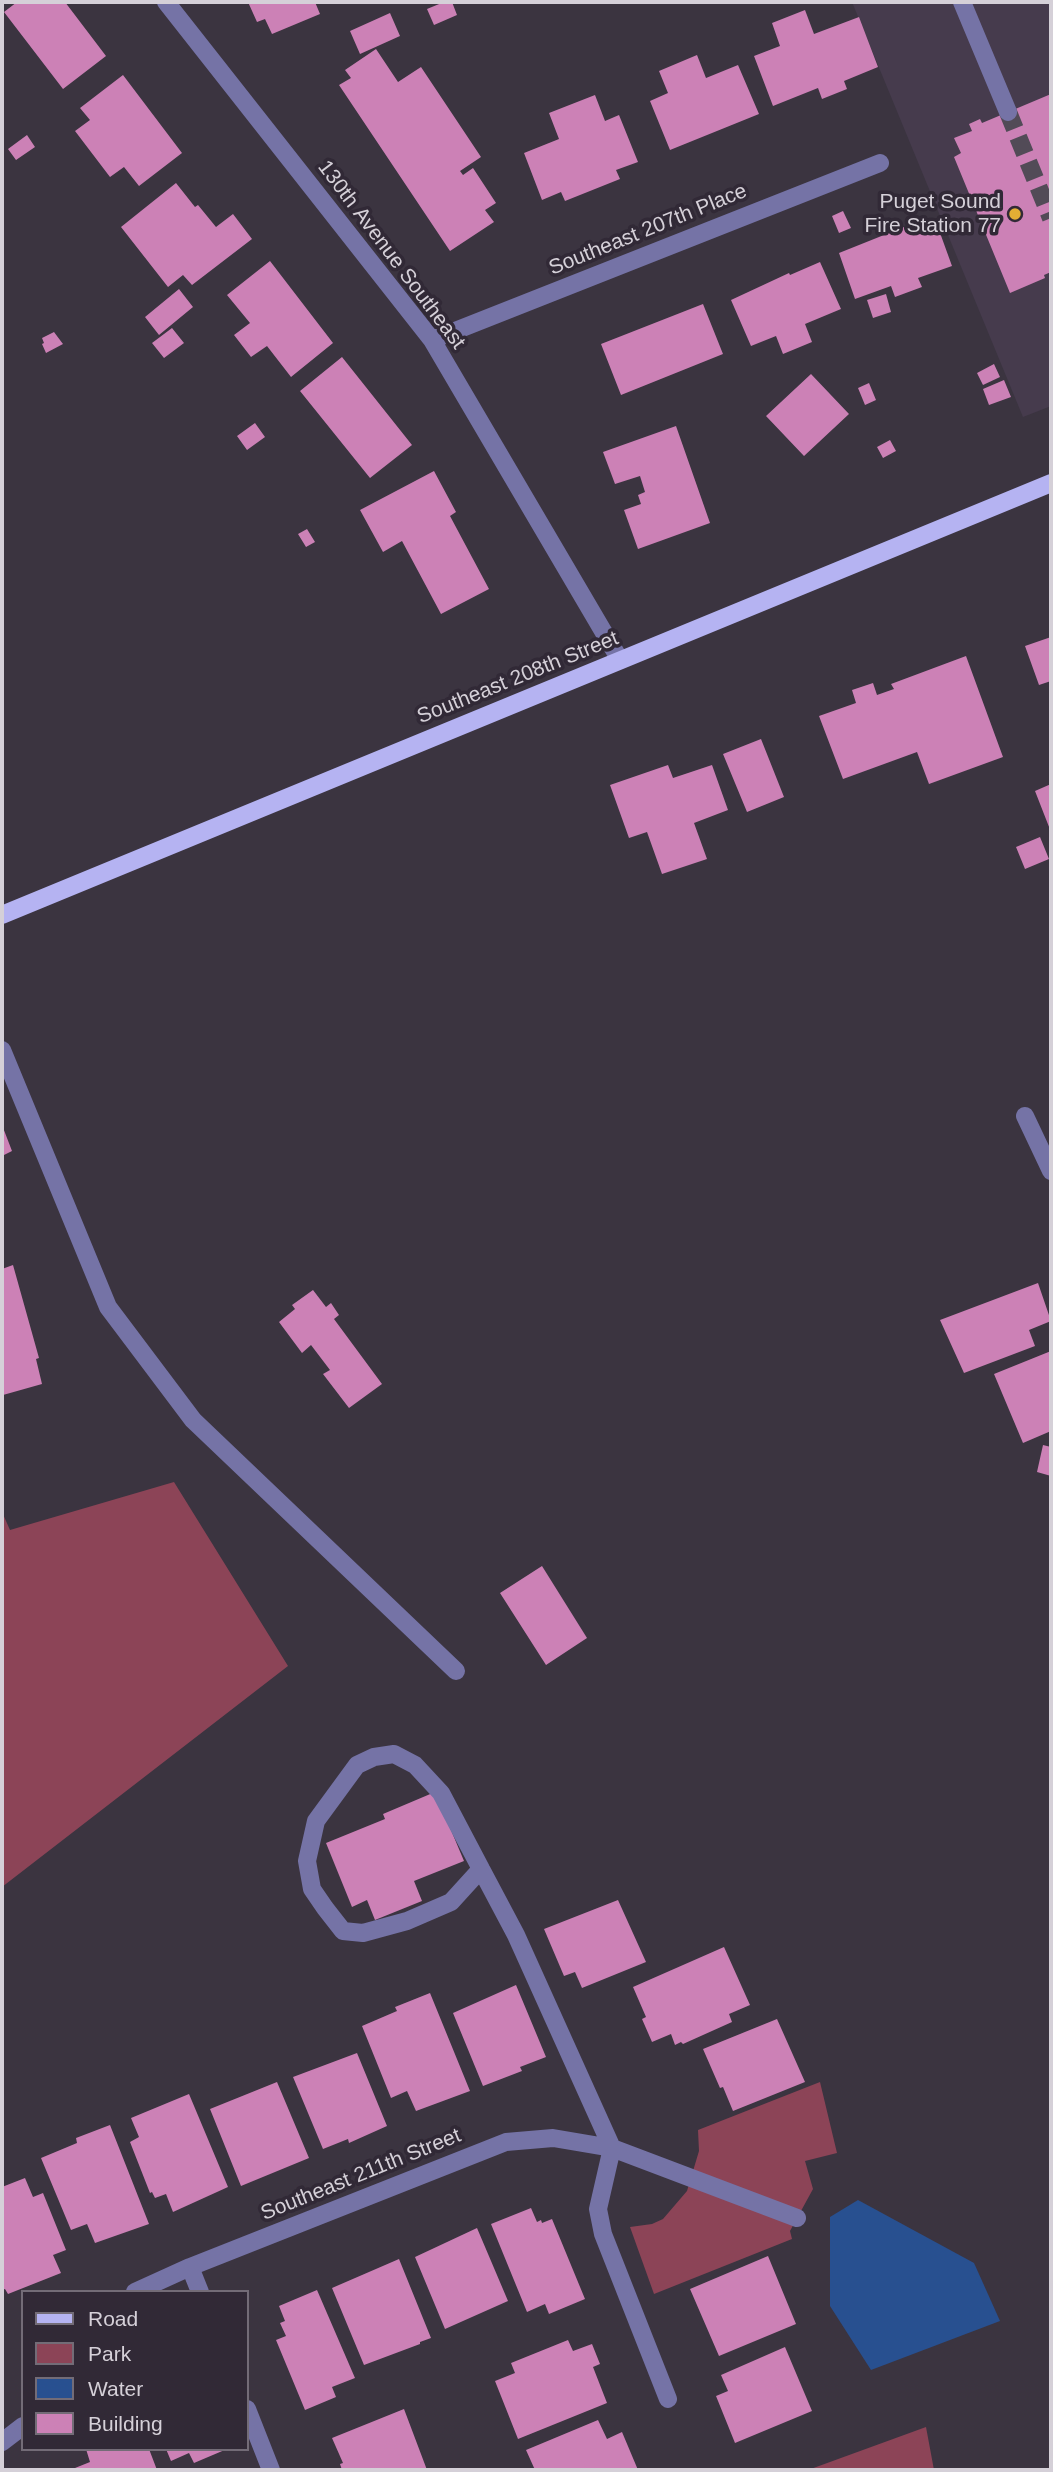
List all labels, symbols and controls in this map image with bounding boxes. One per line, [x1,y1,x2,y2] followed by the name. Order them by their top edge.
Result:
[312,156,470,354] street label: 130th Avenue Southeast
[545,179,751,281] street label: Southeast 207th Place
[864,189,1001,239] place label: Puget Sound Fire Station 77
[1007,206,1023,222] marker: Puget Sound Fire Station 77
[414,626,622,730] street label: Southeast 208th Street
[257,2123,465,2227] street label: Southeast 211th Street
[21,2290,248,2451] legend
[88,2307,138,2330] text: Road
[88,2342,131,2365] text: Park
[88,2377,143,2400] text: Water
[88,2412,163,2435] text: Building

